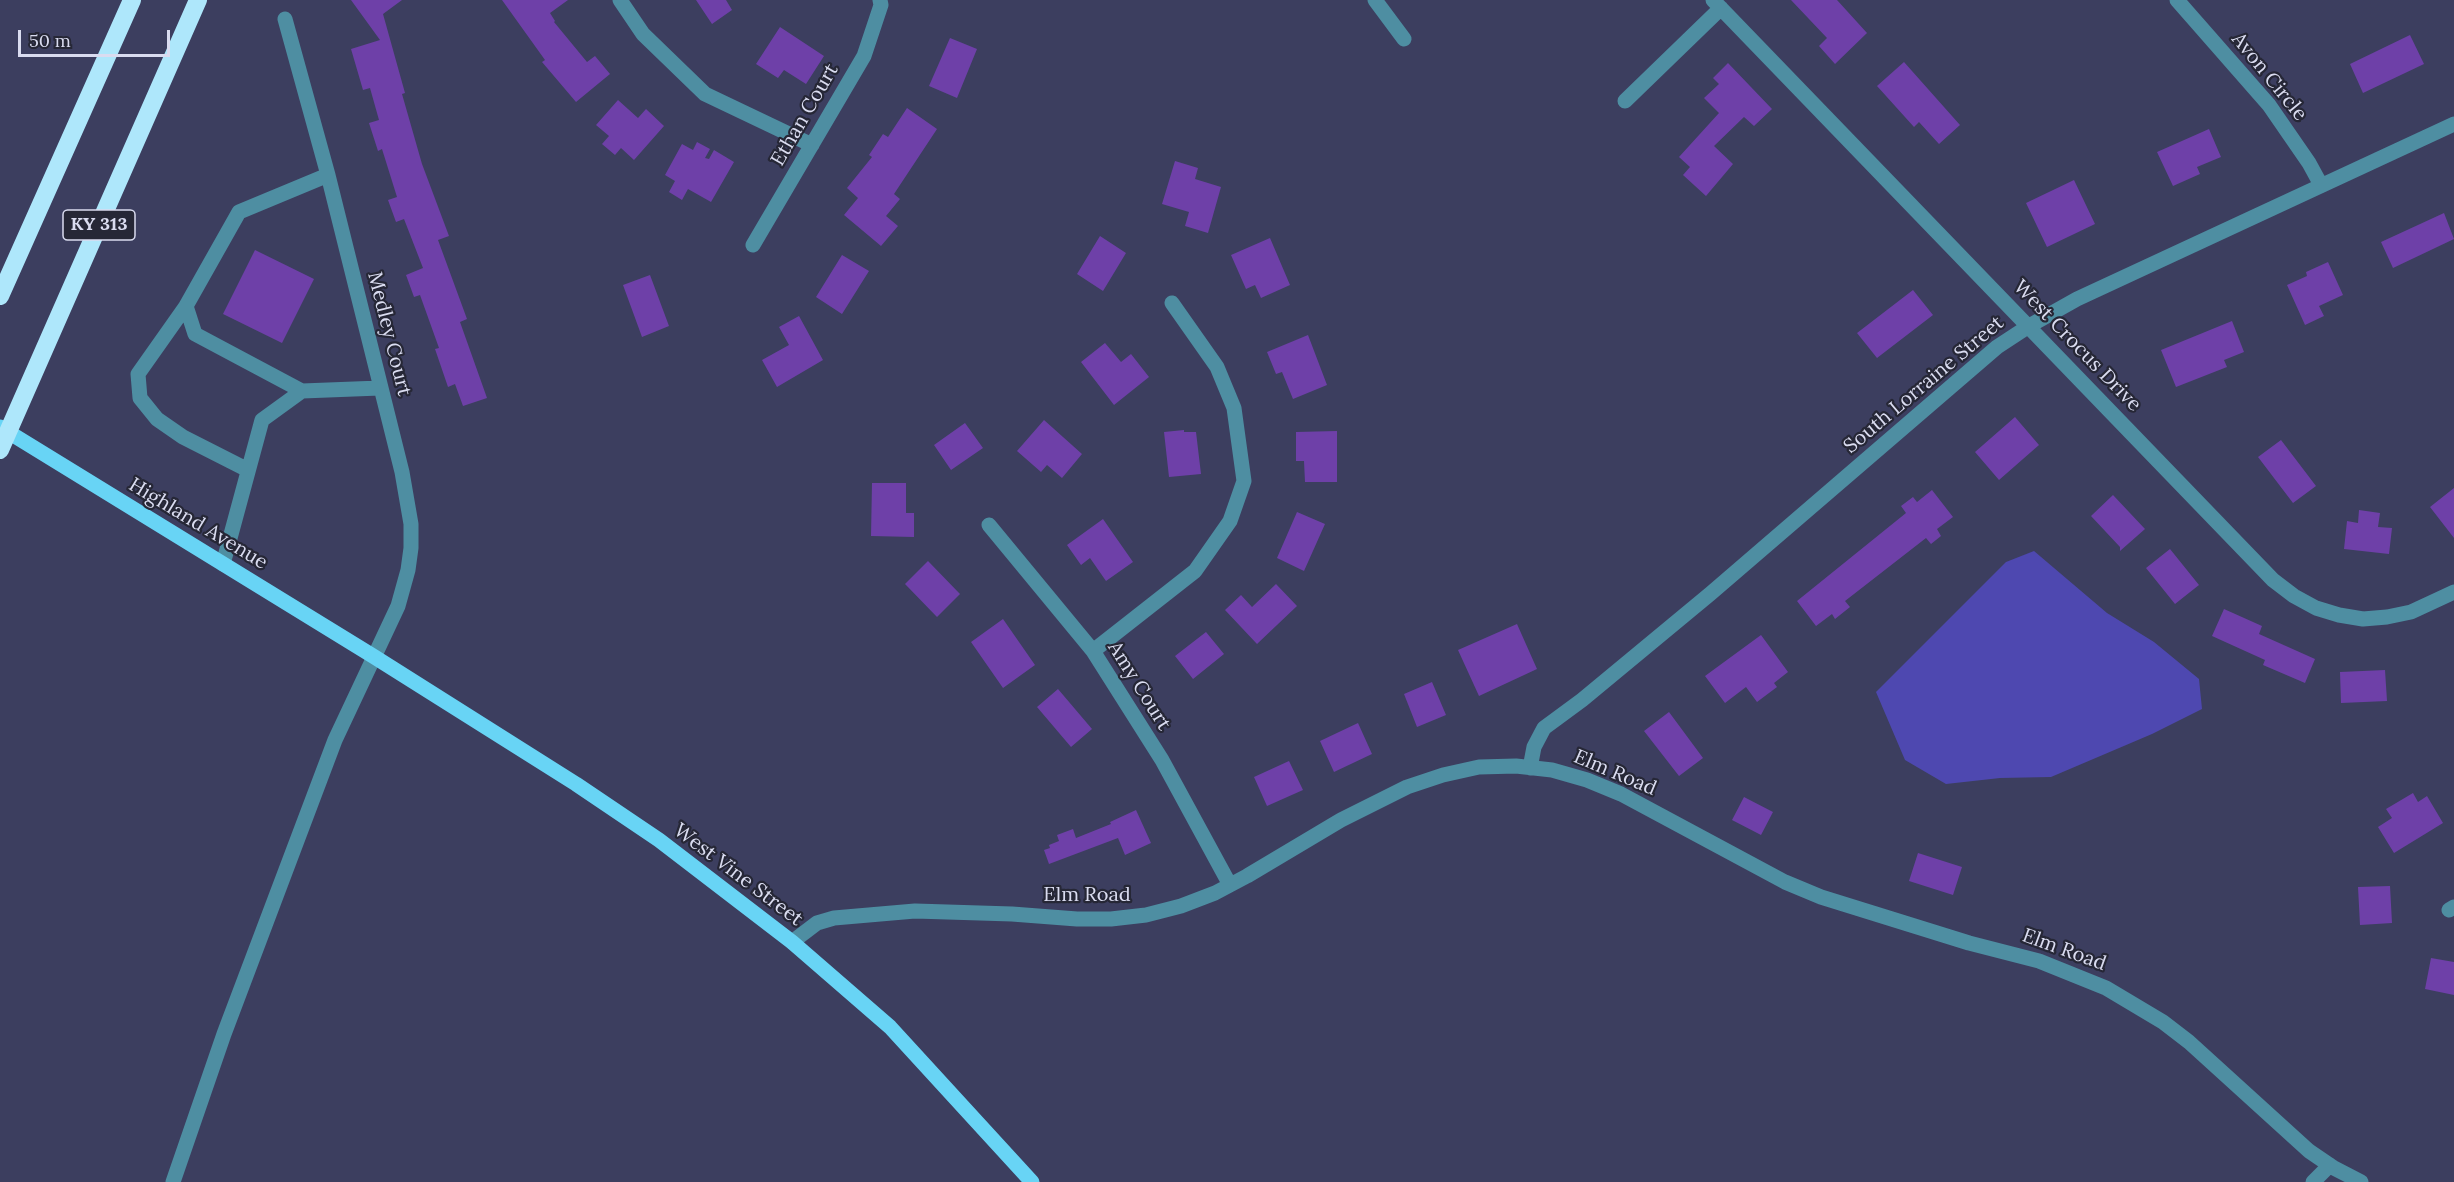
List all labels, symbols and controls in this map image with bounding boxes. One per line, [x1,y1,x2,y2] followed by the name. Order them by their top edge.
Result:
[21,18,172,56] scale bar
[2226,28,2312,126] street label: Avon Circle
[29,29,71,52] text: 50 m
[766,60,844,170] street label: Ethan Court
[63,210,135,240] road number: KY 313
[362,269,416,399] street label: Medley Court
[2008,275,2146,417] street label: West Crocus Drive
[1839,311,2009,459] street label: South Lorraine Street
[124,473,272,575] street label: Highland Avenue
[1102,637,1176,735] street label: Amy Court
[1570,745,1660,801] street label: Elm Road
[669,819,807,931] street label: West Vine Street
[1043,883,1131,907] street label: Elm Road
[2019,924,2109,976] street label: Elm Road

